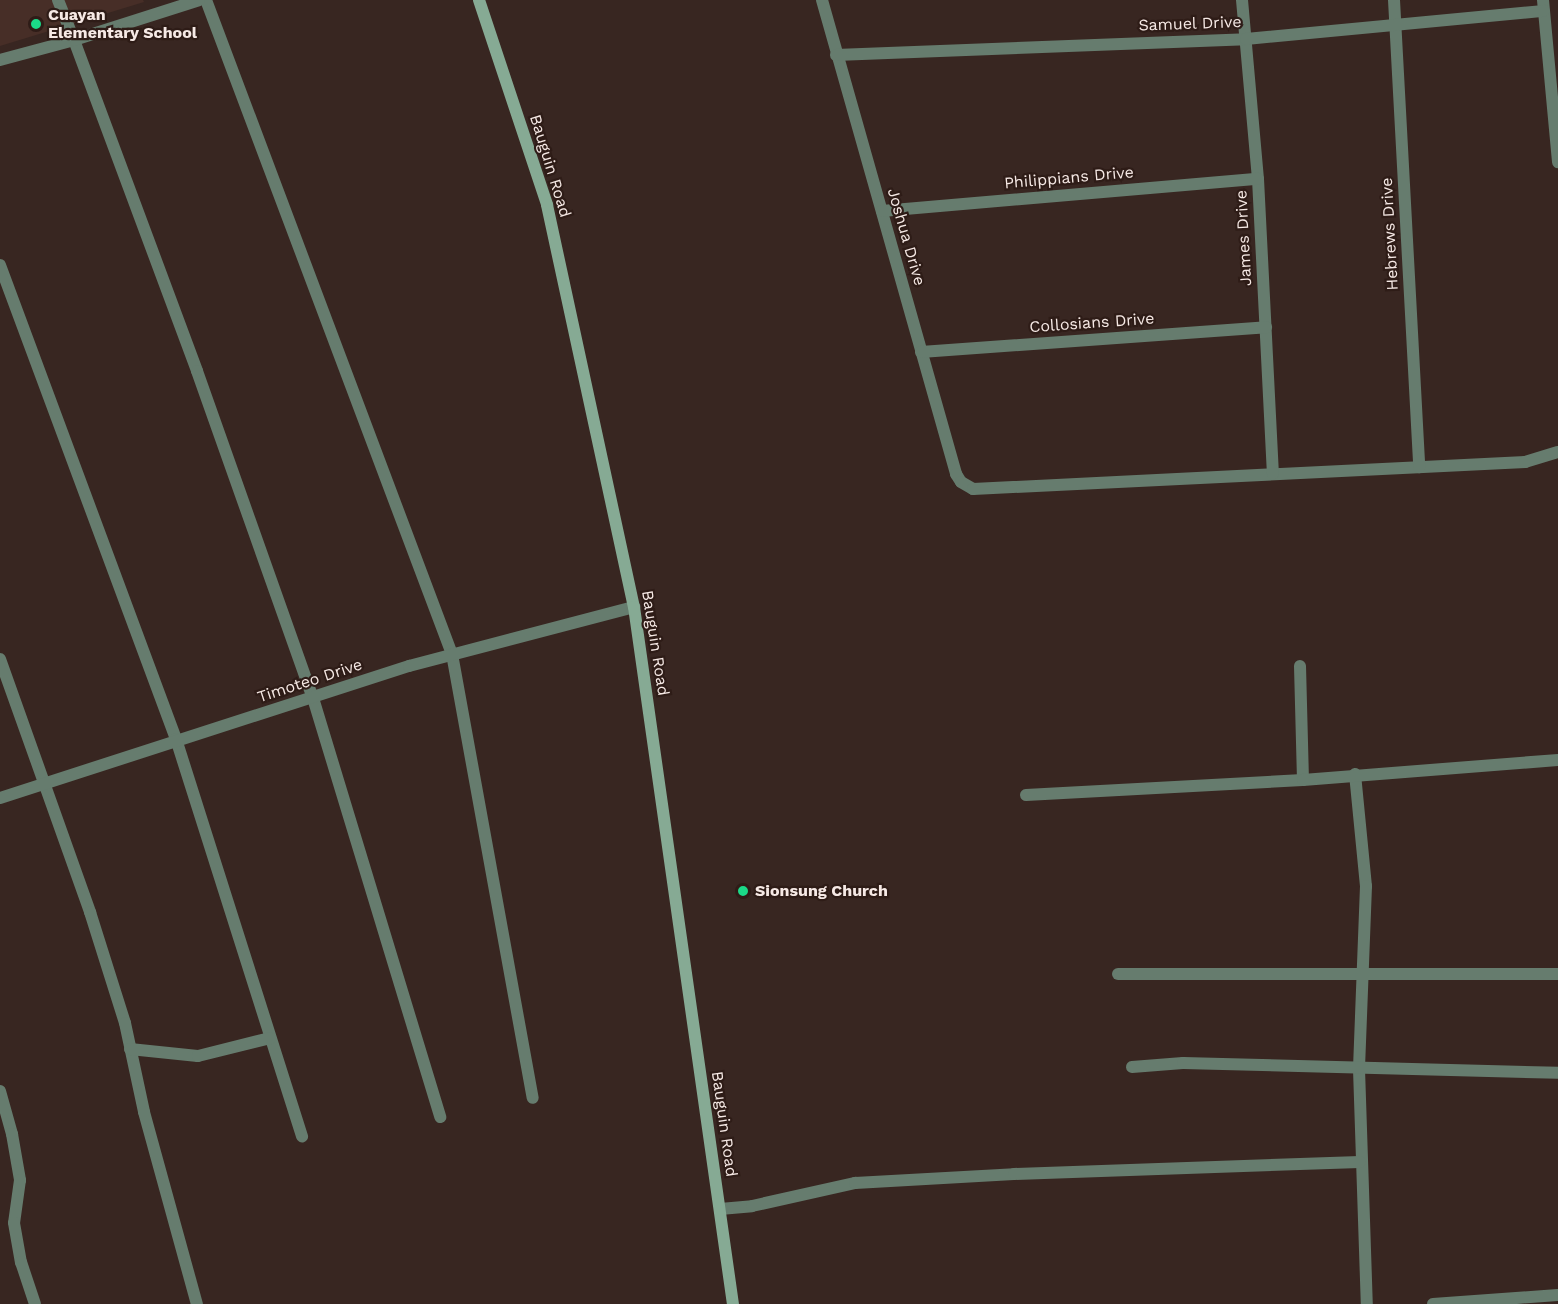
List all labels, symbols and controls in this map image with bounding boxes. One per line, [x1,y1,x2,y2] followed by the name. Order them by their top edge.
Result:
[48,5,197,43] place label: Cuayan Elementary School
[1138,13,1242,35] street label: Samuel Drive
[29,17,43,31] marker: Cuayan Elementary School
[525,112,575,220] street label: Bauguin Road
[1003,163,1135,193] street label: Philippians Drive
[1377,177,1403,291] street label: Hebrews Drive
[883,186,929,288] street label: Joshua Drive
[1232,190,1256,286] street label: James Drive
[1029,309,1155,337] street label: Collosians Drive
[637,589,673,697] street label: Bauguin Road
[255,655,365,707] street label: Timoteo Drive
[755,881,888,901] place label: Sionsung Church
[736,884,750,898] marker: Sionsung Church
[707,1070,741,1178] street label: Bauguin Road

